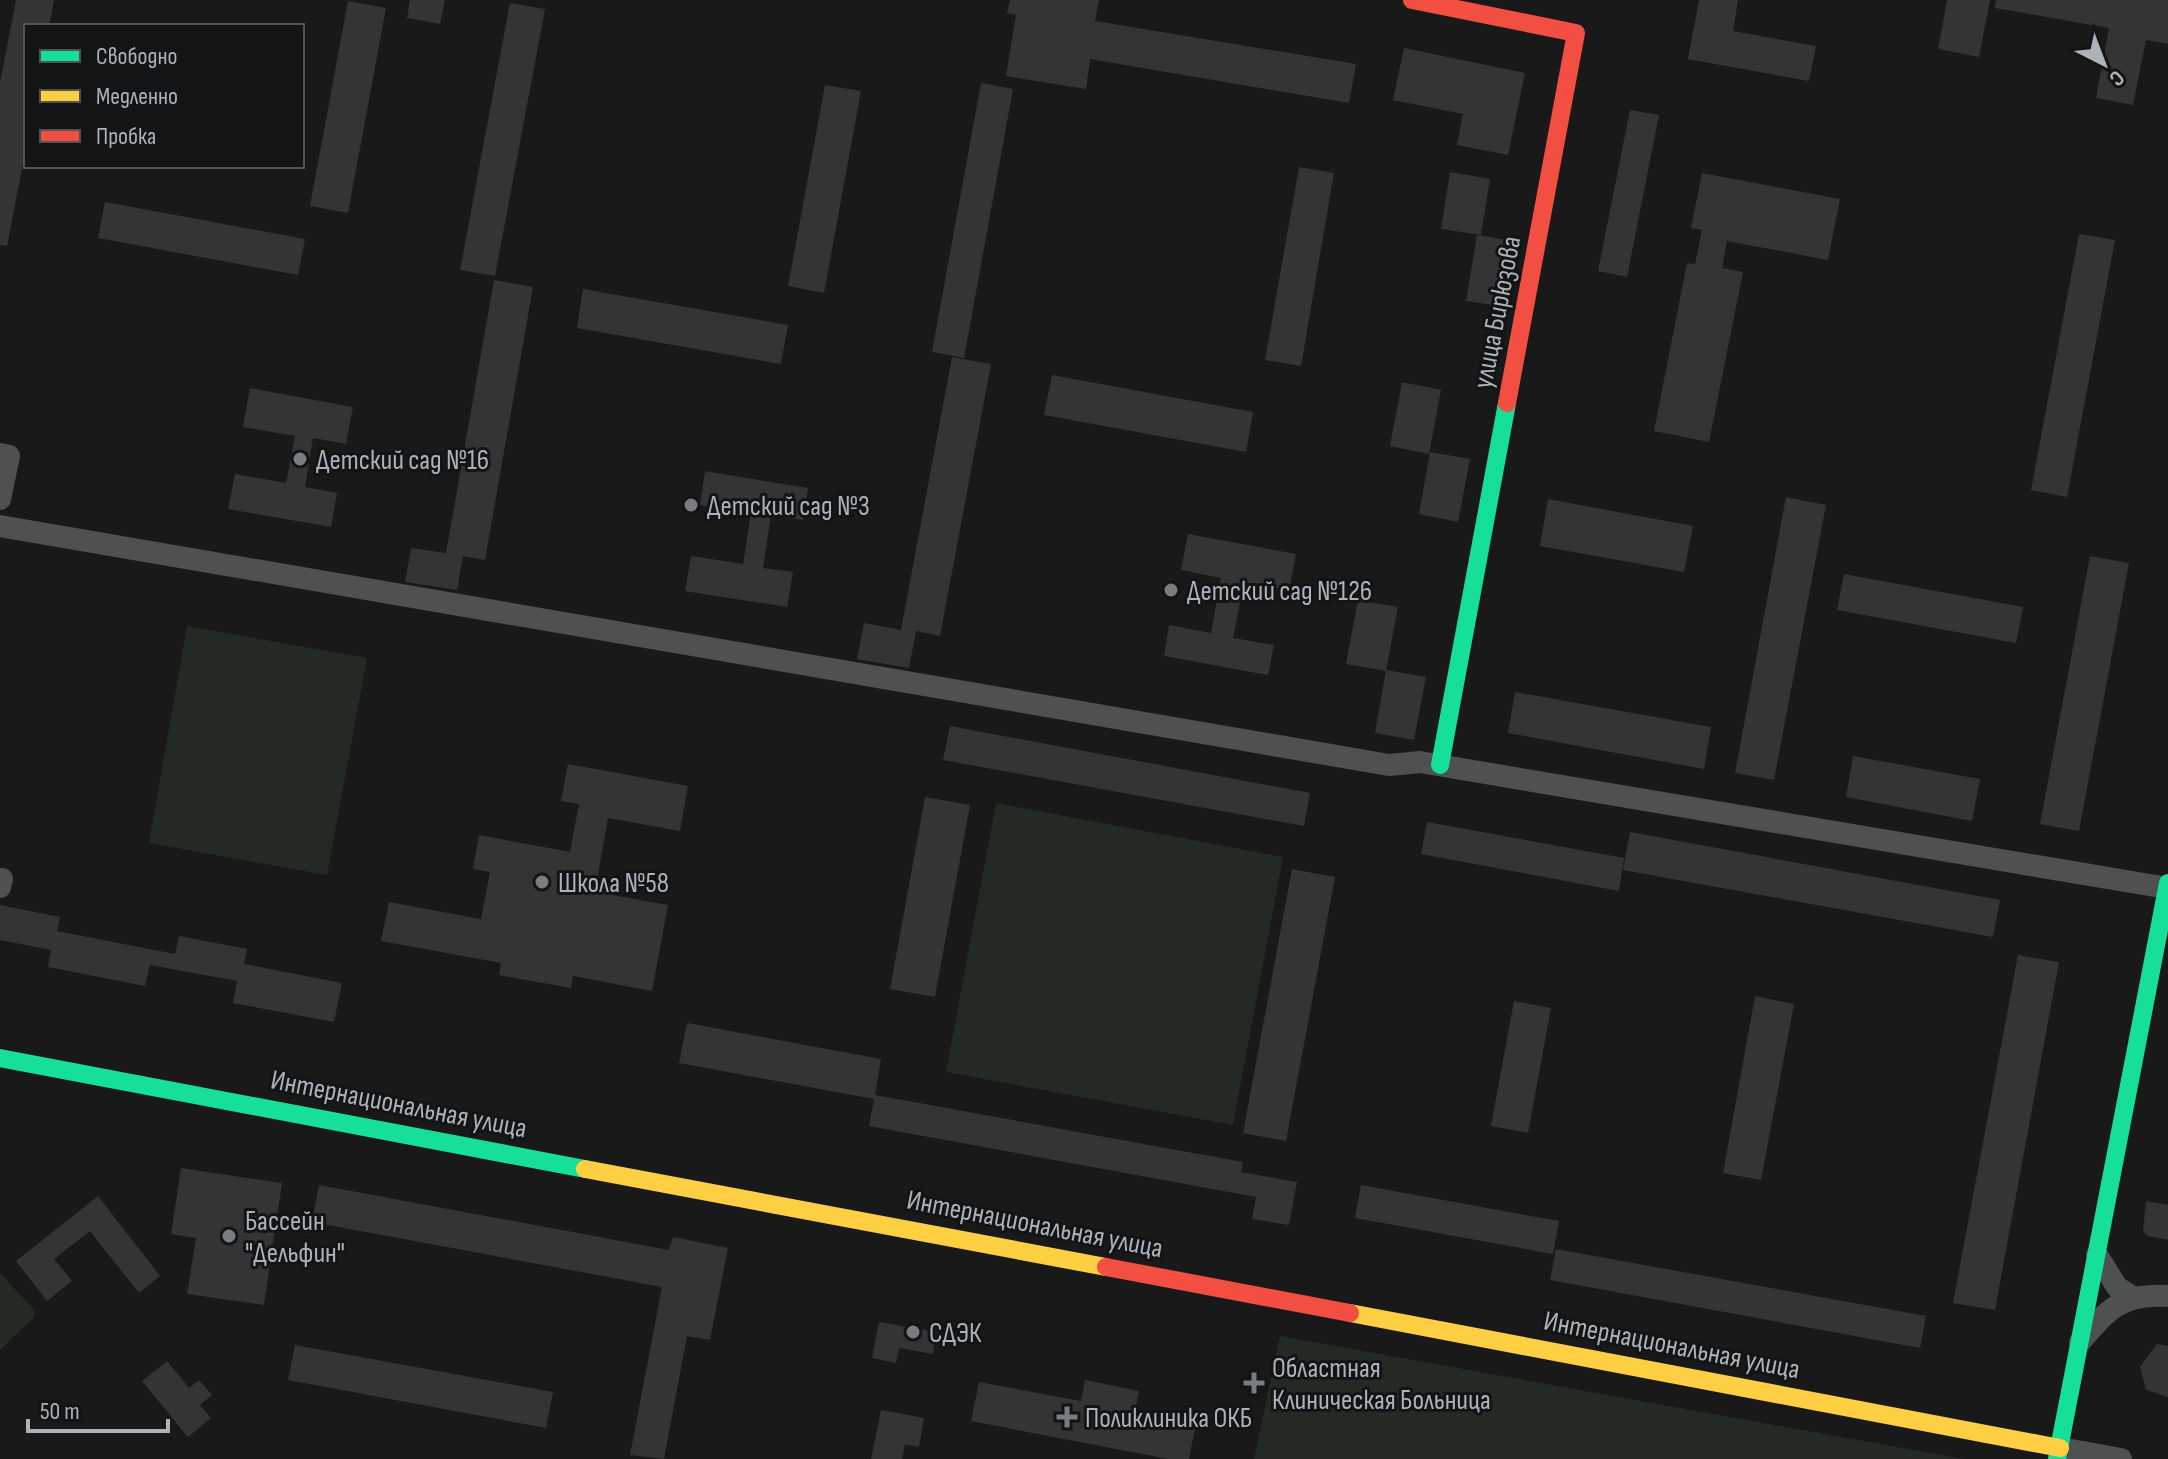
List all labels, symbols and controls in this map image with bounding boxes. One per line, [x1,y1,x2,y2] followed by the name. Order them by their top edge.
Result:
[24,24,304,168] legend
[2064,24,2144,104] north arrow
[96,42,177,71] text: Свободно
[2103,64,2130,92] text: С
[96,82,178,111] text: Медленно
[96,122,156,151] text: Пробка
[1467,233,1528,391] street label: улица Бирюзова
[316,444,489,477] place label: Детский сад №16
[291,450,309,468] marker: Детский сад №16
[707,490,870,523] place label: Детский сад №3
[682,496,700,514] marker: Детский сад №3
[1187,575,1372,608] place label: Детский сад №126
[1162,581,1180,599] marker: Детский сад №126
[558,867,669,900] place label: Школа №58
[533,873,551,891] marker: Школа №58
[268,1063,529,1145] street label: Интернациональная улица
[904,1183,1165,1265] street label: Интернациональная улица
[245,1205,345,1270] place label: Бассейн "Дельфин"
[220,1227,238,1245] marker: Бассейн "Дельфин"
[1541,1304,1802,1386] street label: Интернациональная улица
[929,1317,982,1350] place label: СДЭК
[904,1323,922,1341] marker: СДЭК
[1272,1352,1491,1417] place label: Областная Клиническая Больница
[1243,1372,1265,1394] marker: Областная Клиническая Больница
[28,1383,168,1433] scale bar
[40,1397,80,1426] text: 50 m
[1085,1402,1252,1435] place label: Поликлиника ОКБ
[1056,1406,1078,1428] marker: Поликлиника ОКБ

